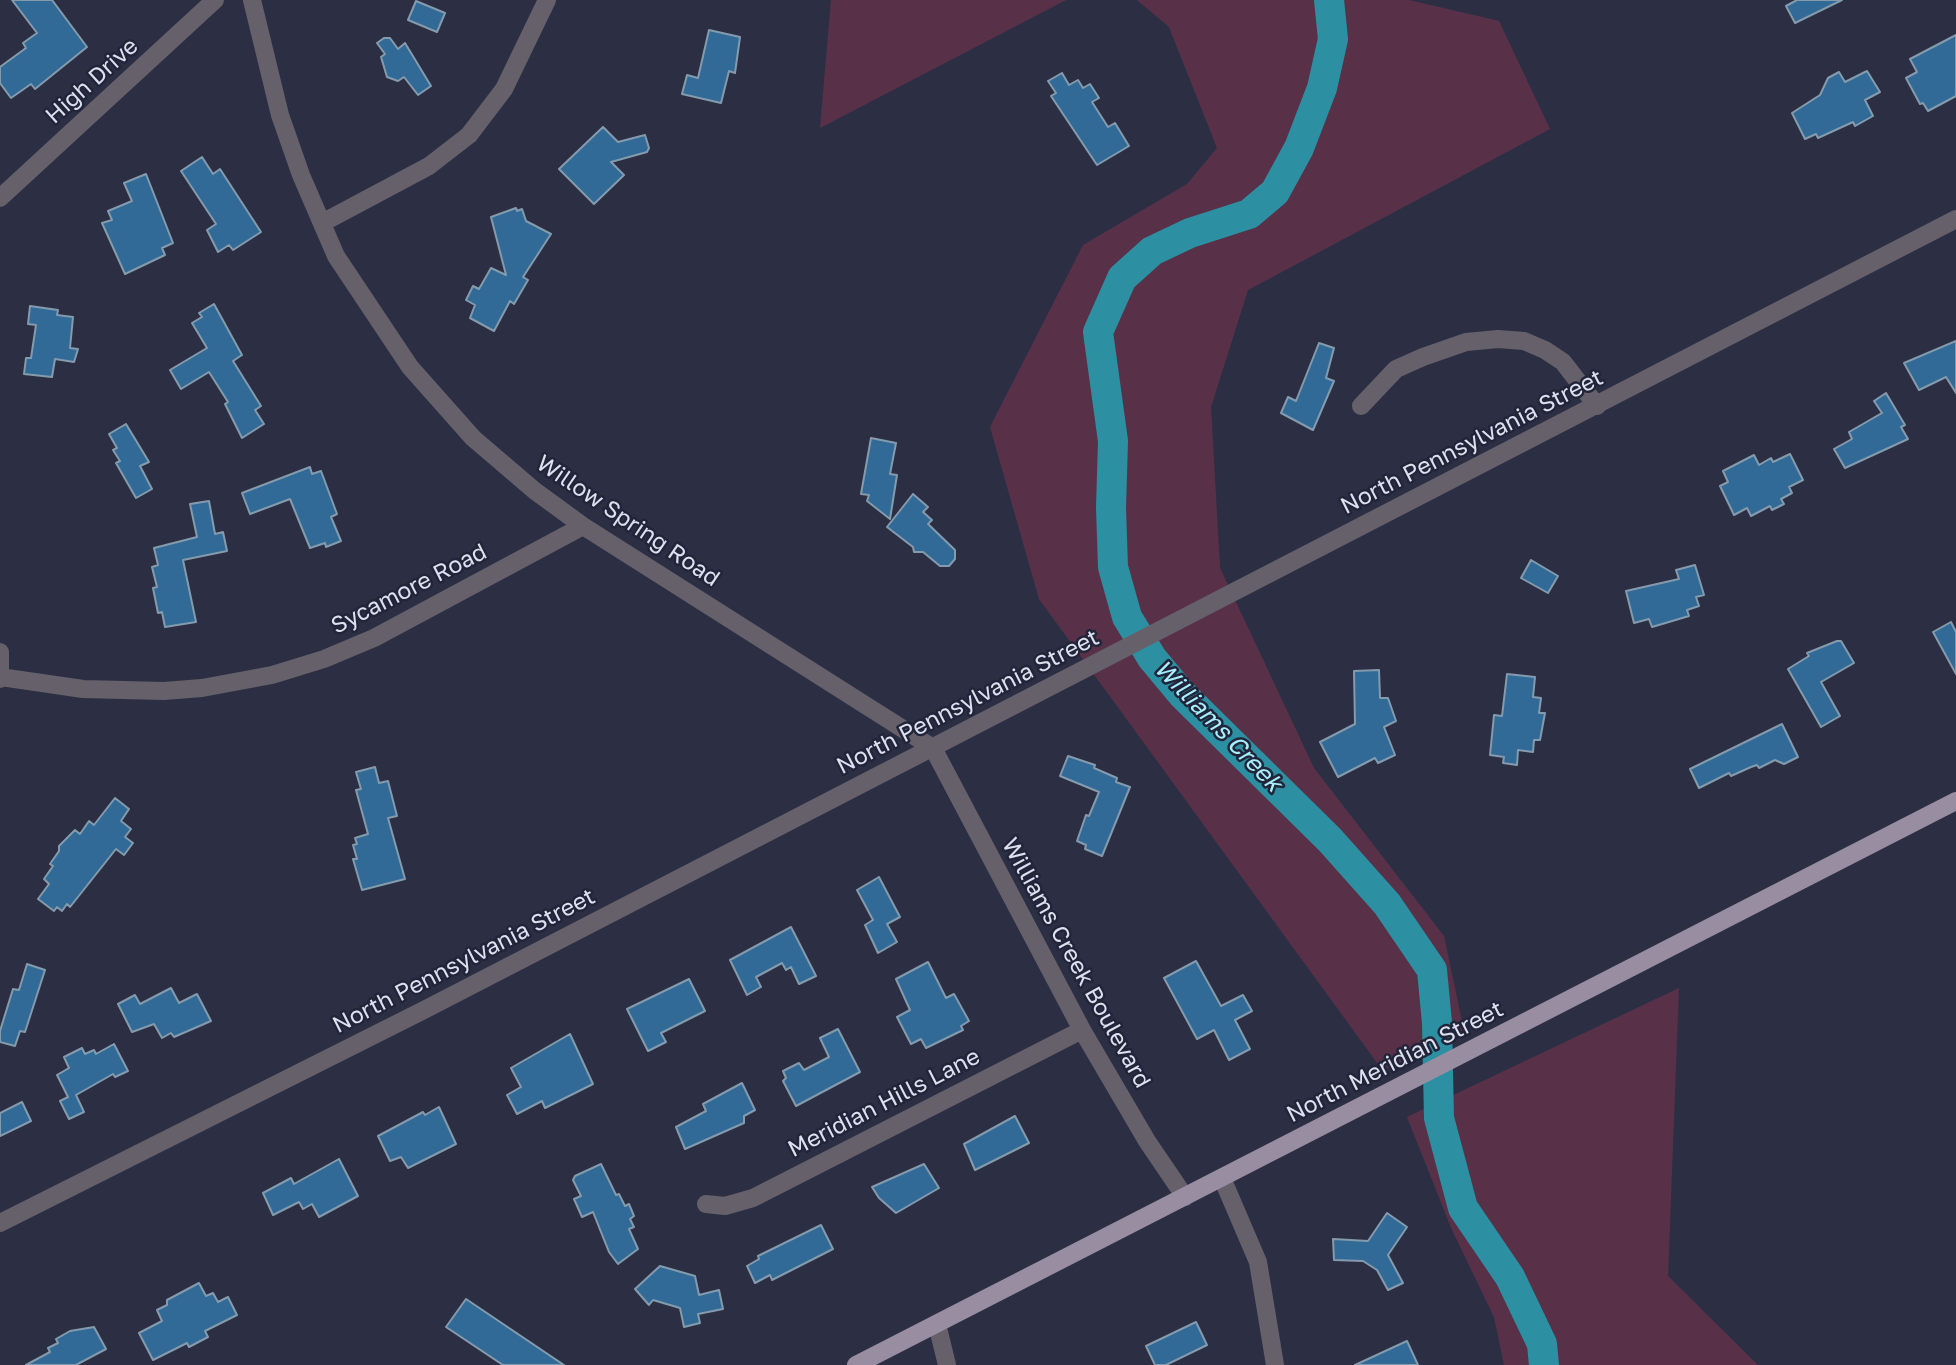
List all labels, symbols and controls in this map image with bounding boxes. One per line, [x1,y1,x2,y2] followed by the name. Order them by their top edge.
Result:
[40,32,144,130] street label: High Drive
[1336,364,1608,520] street label: North Pennsylvania Street
[531,449,725,593] street label: Willow Spring Road
[327,538,491,640] street label: Sycamore Road
[832,624,1104,780] street label: North Pennsylvania Street
[1148,654,1288,798] water label: Williams Creek
[996,833,1156,1093] street label: Williams Creek Boulevard
[328,883,600,1039] street label: North Pennsylvania Street
[1282,995,1508,1129] street label: North Meridian Street
[783,1043,985,1163] street label: Meridian Hills Lane

